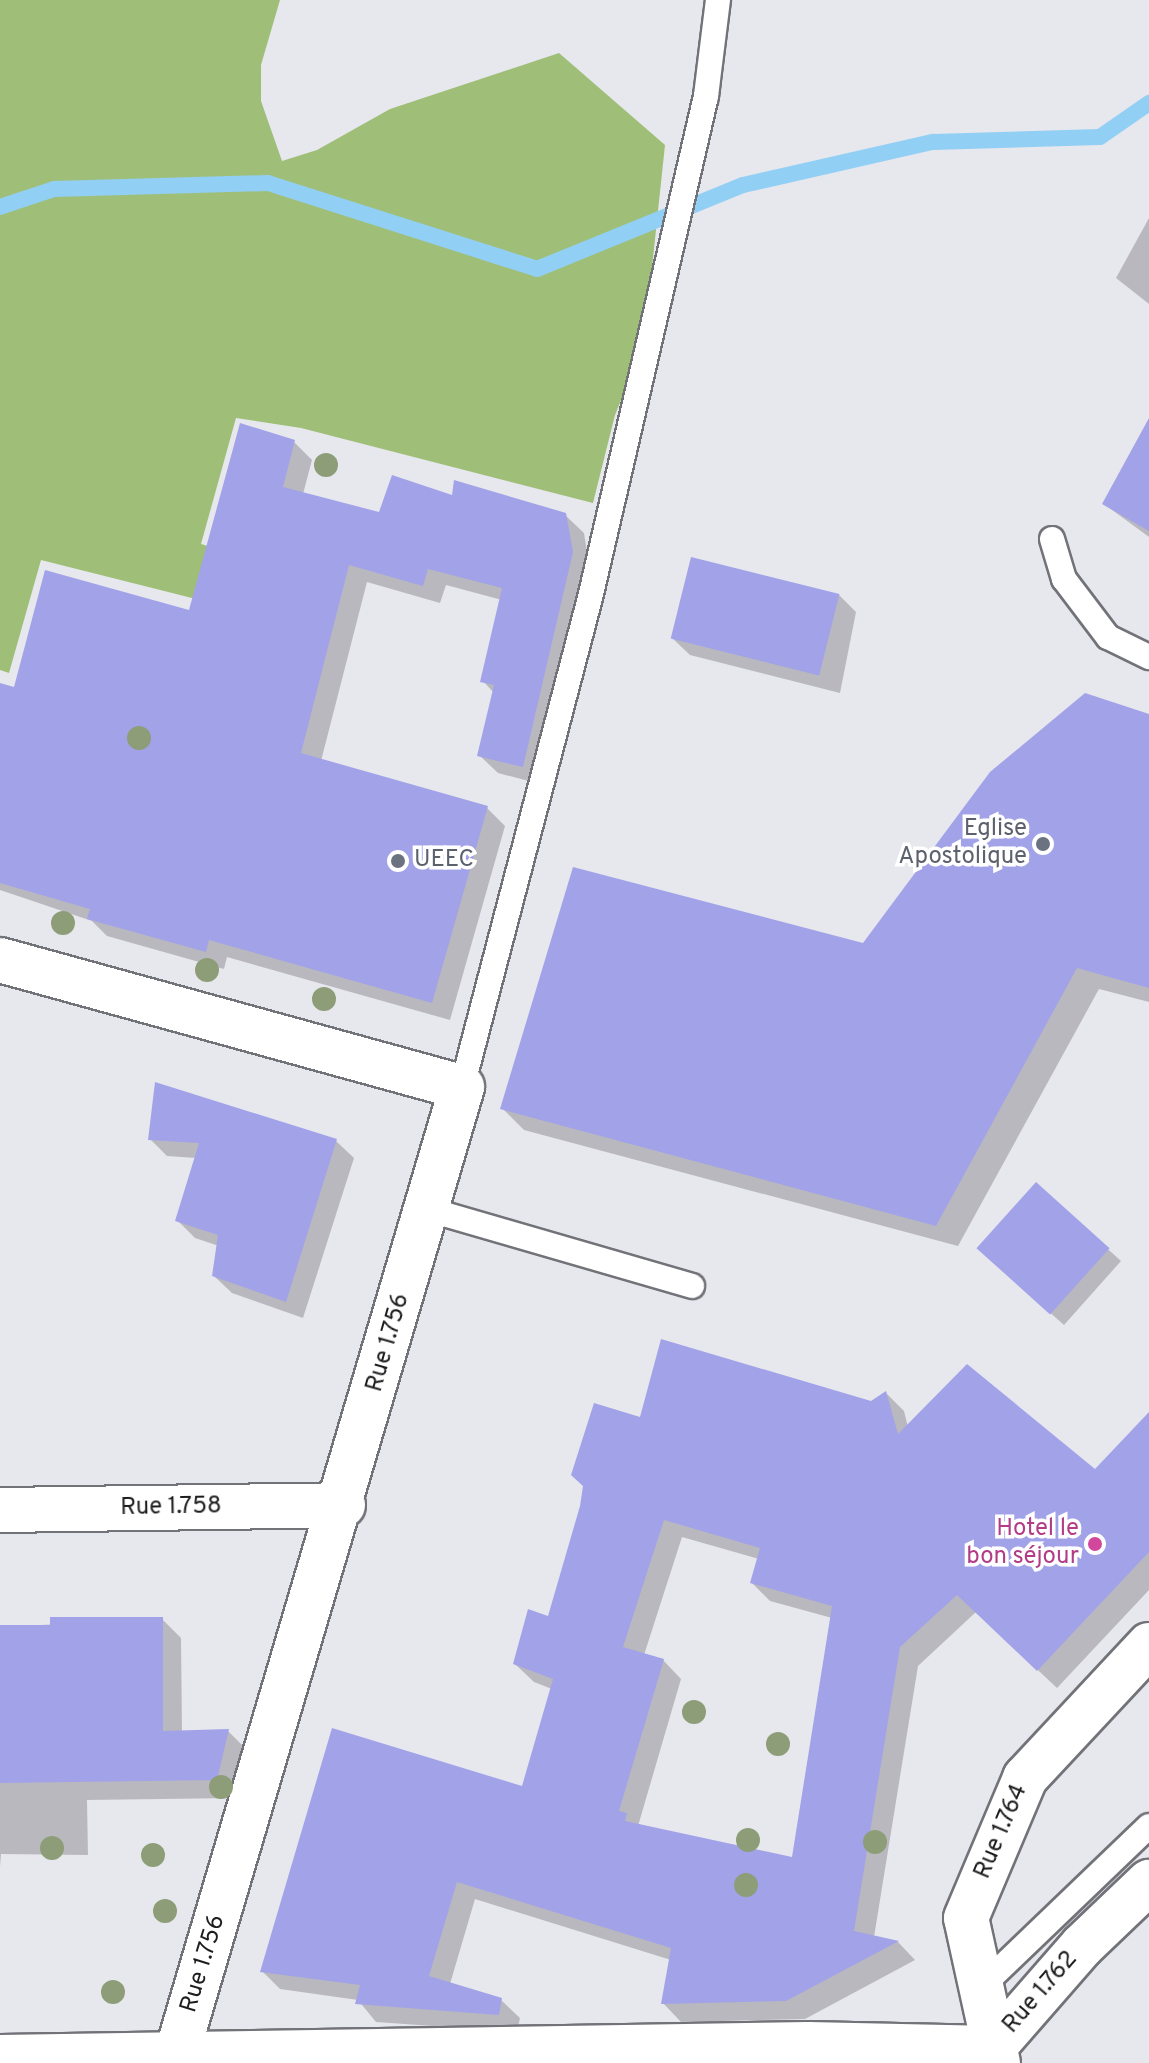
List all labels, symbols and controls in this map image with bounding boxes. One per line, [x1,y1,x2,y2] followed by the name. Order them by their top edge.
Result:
[898,816,1027,872] place label: Eglise Apostolique
[1034,835,1052,853] marker: Eglise Apostolique
[414,847,474,875] place label: UEEC
[389,852,407,870] marker: UEEC
[361,1290,417,1396] street label: Rue 1.756
[120,1493,222,1523] street label: Rue 1.758
[966,1516,1079,1572] place label: Hotel le bon séjour
[1086,1535,1104,1553] marker: Hotel le bon séjour
[969,1780,1035,1884] street label: Rue 1.764
[175,1911,233,2017] street label: Rue 1.756
[997,1946,1085,2040] street label: Rue 1.762

